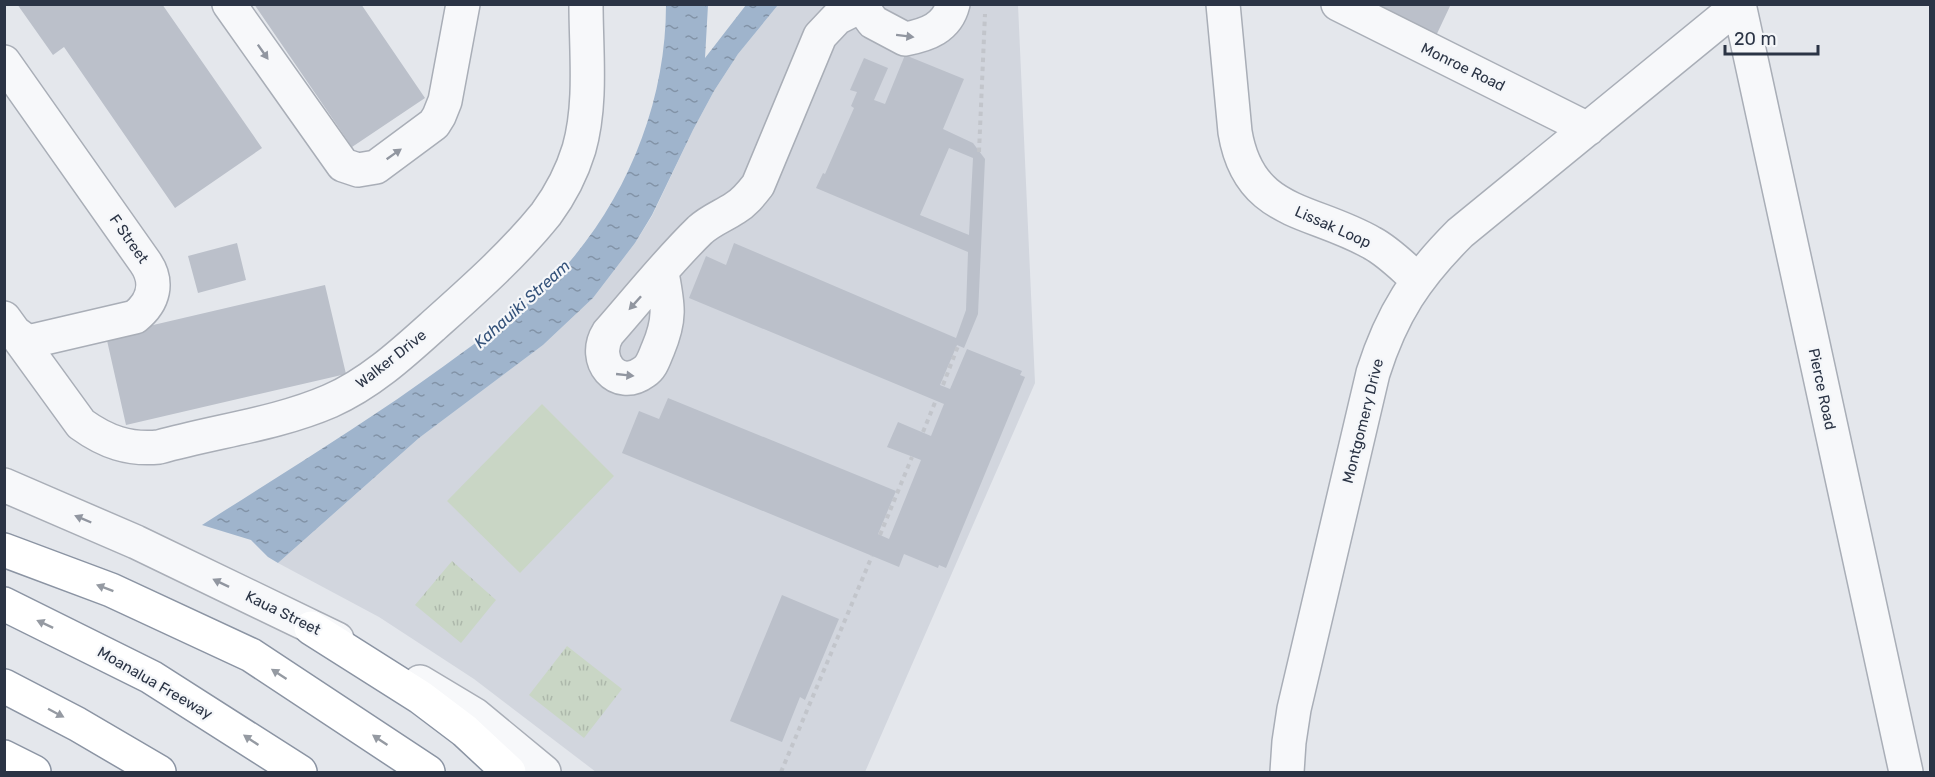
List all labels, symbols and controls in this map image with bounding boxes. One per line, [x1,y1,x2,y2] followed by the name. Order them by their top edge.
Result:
[1725,18,1818,56] scale bar
[1734,28,1776,50] text: 20 m
[896,31,915,41] one-way arrow
[1418,39,1508,95] street label: Monroe Road
[257,44,269,60] one-way arrow
[385,148,401,160] one-way arrow
[1292,202,1374,252] street label: Lissak Loop
[106,211,152,267] street label: F Street
[470,256,574,352] water label: Kahauiki Stream
[629,295,642,310] one-way arrow
[352,326,430,392] street label: Walker Drive
[1805,346,1839,432] street label: Pierce Road
[1339,357,1387,485] street label: Montgomery Drive
[616,370,635,380] one-way arrow
[74,514,91,523] one-way arrow
[213,578,230,587] one-way arrow
[96,582,114,592] one-way arrow
[242,587,324,639] street label: Kaua Street
[37,619,54,628] one-way arrow
[94,643,216,723] street label: Moanalua Freeway
[272,668,288,680] one-way arrow
[48,708,65,718] one-way arrow
[243,735,259,746] one-way arrow
[372,735,388,746] one-way arrow

